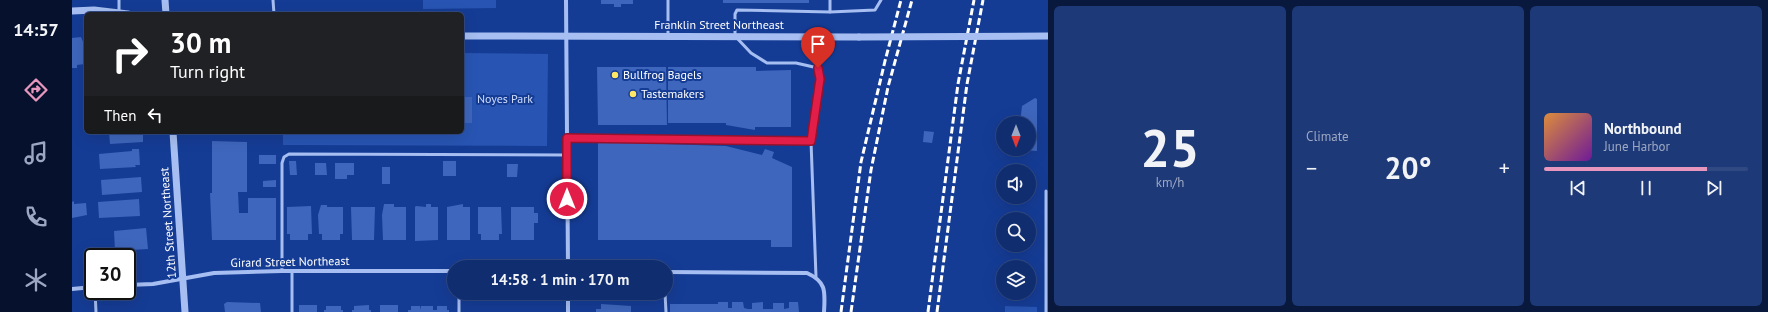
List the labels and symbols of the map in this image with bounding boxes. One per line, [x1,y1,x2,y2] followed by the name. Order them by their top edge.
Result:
[654,17,784,32] street label: Franklin Street Northeast
[801,27,835,68] pin
[623,67,702,82] place label: Bullfrog Bagels
[610,70,620,80] marker: Bullfrog Bagels
[641,86,704,101] place label: Tastemakers
[628,89,638,99] marker: Tastemakers
[477,91,533,106] park label: Noyes Park
[996,116,1036,156] north arrow
[156,167,179,279] street label: 12th Street Northeast
[546,178,588,220] position arrow
[84,248,136,300] speed limit sign: 30
[230,253,350,270] street label: Girard Street Northeast

